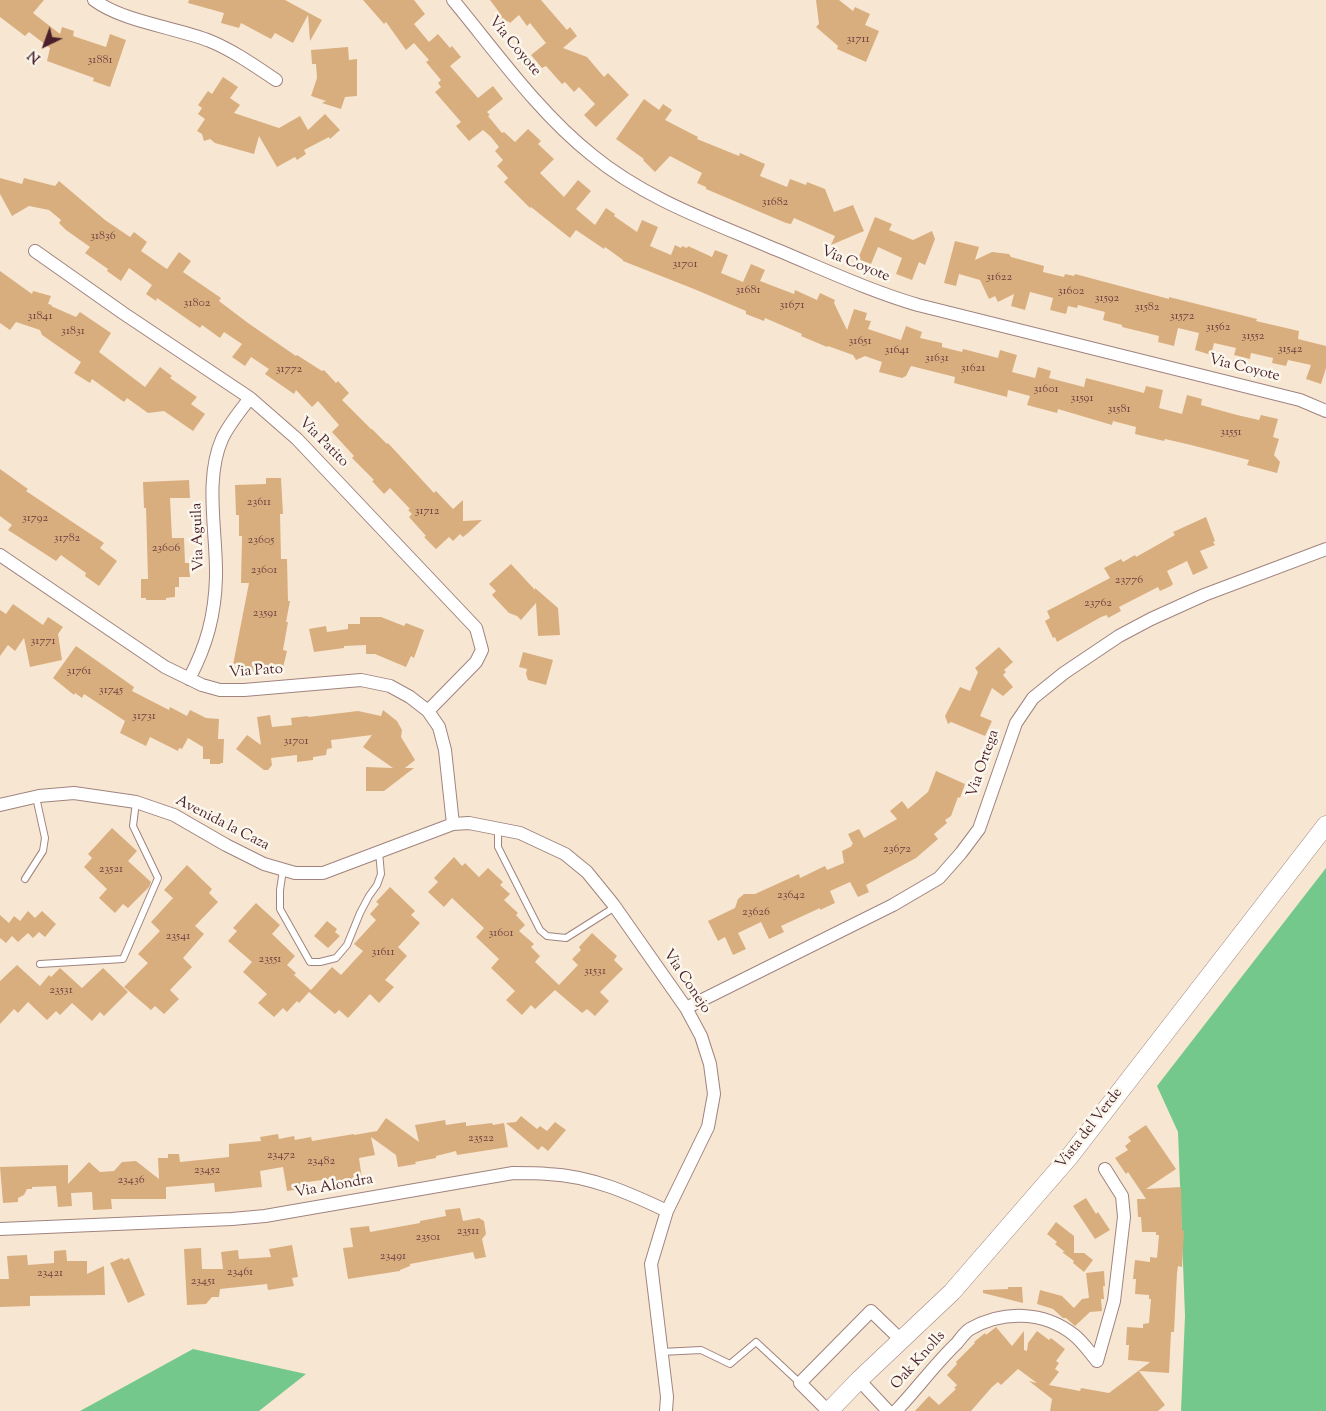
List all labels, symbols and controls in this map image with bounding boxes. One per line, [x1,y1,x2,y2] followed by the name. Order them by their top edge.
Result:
[484,13,544,81] street label: Via Coyote
[20,20,70,70] north arrow
[846,33,870,47] house number: 31711
[24,45,46,67] text: N
[87,54,113,68] house number: 31881
[762,196,788,210] house number: 31682
[90,230,116,244] house number: 31836
[818,243,892,287] street label: Via Coyote
[672,258,698,272] house number: 31701
[986,271,1012,285] house number: 31622
[736,284,760,298] house number: 31681
[1058,285,1084,299] house number: 31602
[1095,292,1119,306] house number: 31592
[184,297,210,311] house number: 31802
[780,299,804,313] house number: 31671
[1135,301,1159,315] house number: 31582
[28,310,52,324] house number: 31841
[1170,310,1194,324] house number: 31572
[1206,321,1230,335] house number: 31562
[61,325,85,339] house number: 31831
[1242,330,1264,344] house number: 31552
[848,335,872,349] house number: 31651
[1278,343,1302,357] house number: 31542
[885,344,909,358] house number: 31641
[925,352,949,366] house number: 31631
[1207,352,1281,386] street label: Via Coyote
[961,362,985,376] house number: 31621
[276,363,302,377] house number: 31772
[1033,383,1059,397] house number: 31601
[1071,392,1093,406] house number: 31591
[1107,403,1131,417] house number: 31581
[294,414,352,472] street label: Via Patito
[1220,426,1242,440] house number: 31551
[247,496,271,510] house number: 23611
[189,502,209,572] street label: Via Aguila
[415,505,439,519] house number: 31712
[22,512,48,526] house number: 31792
[54,532,80,546] house number: 31782
[248,534,274,548] house number: 23605
[152,542,180,556] house number: 23606
[251,564,277,578] house number: 23601
[1115,574,1143,588] house number: 23776
[1084,597,1112,611] house number: 23762
[253,607,277,621] house number: 23591
[30,635,56,649] house number: 31771
[228,661,284,683] street label: Via Pato
[67,665,91,679] house number: 31761
[99,684,123,698] house number: 31745
[132,710,156,724] house number: 31731
[964,728,1004,800] street label: Via Ortega
[283,735,309,749] house number: 31701
[172,793,272,855] street label: Avenida la Caza
[883,843,911,857] house number: 23672
[99,863,123,877] house number: 23521
[777,889,805,903] house number: 23642
[742,906,770,920] house number: 23626
[488,927,514,941] house number: 31601
[166,930,190,944] house number: 23541
[372,946,394,960] house number: 31611
[658,947,714,1017] street label: Via Conejo
[259,953,281,967] house number: 23551
[584,965,606,979] house number: 31531
[49,984,73,998] house number: 23531
[1053,1085,1127,1173] street label: Vista del Verde
[468,1132,494,1146] house number: 23522
[267,1149,295,1163] house number: 23472
[307,1155,335,1169] house number: 23482
[194,1164,220,1178] house number: 23452
[293,1171,375,1203] street label: Via Alondra
[117,1174,145,1188] house number: 23436
[457,1225,479,1239] house number: 23511
[416,1231,440,1245] house number: 23501
[380,1250,406,1264] house number: 23491
[227,1266,253,1280] house number: 23461
[37,1267,63,1281] house number: 23421
[191,1275,215,1289] house number: 23451
[888,1328,950,1394] street label: Oak Knolls

